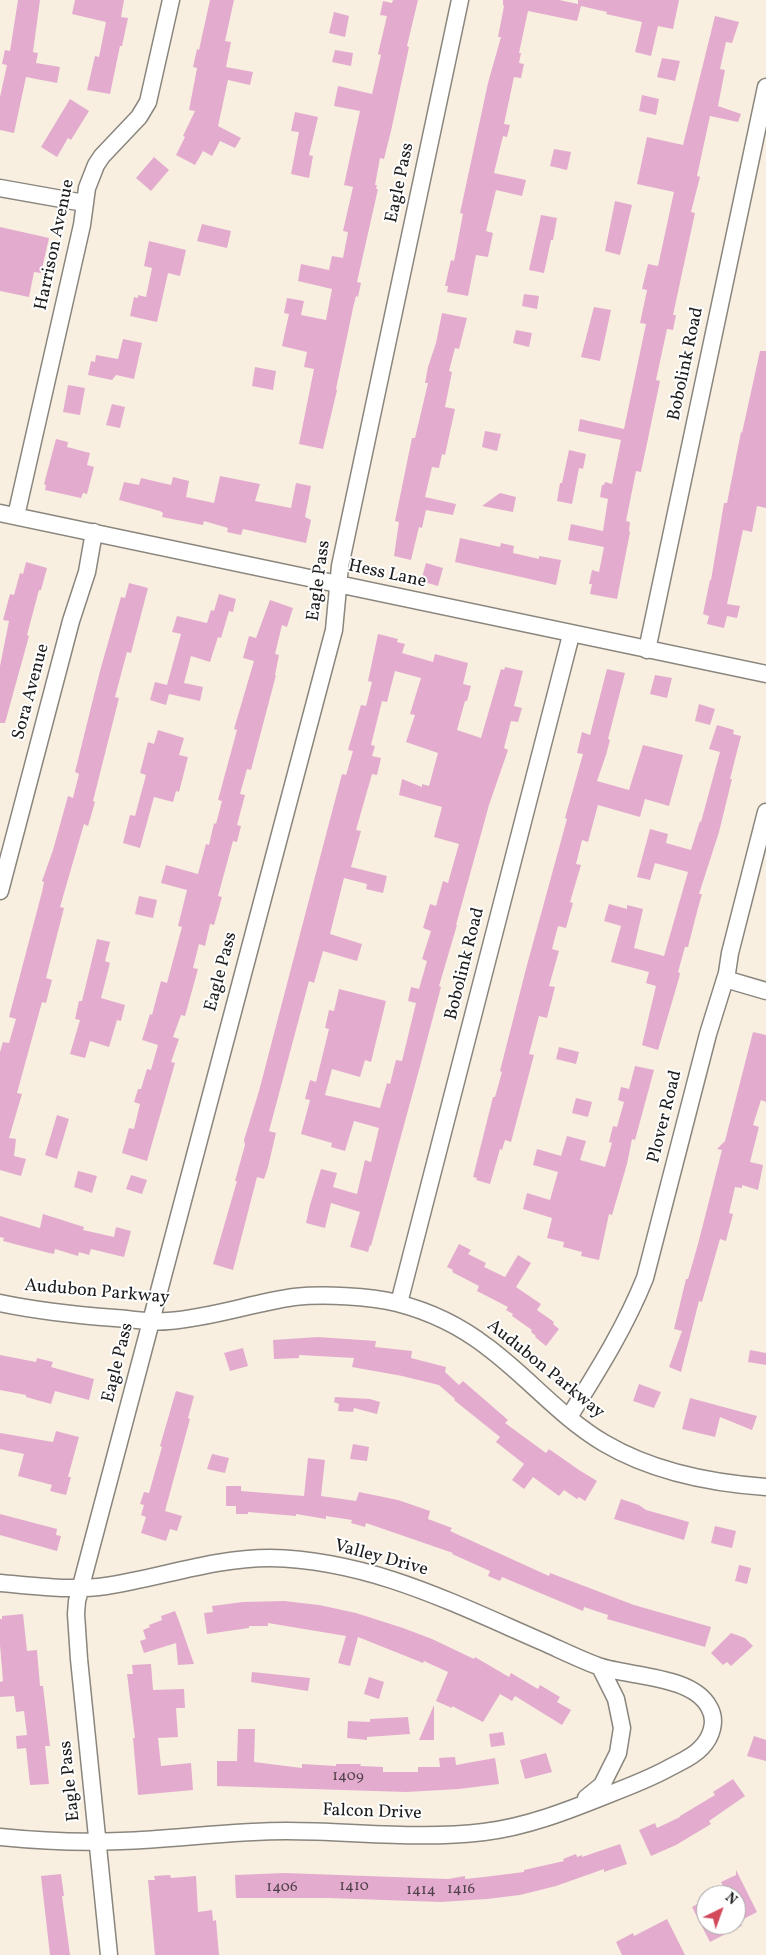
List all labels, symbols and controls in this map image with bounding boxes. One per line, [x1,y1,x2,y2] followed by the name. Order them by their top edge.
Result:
[382,141,420,225] street label: Eagle Pass
[32,177,80,313] street label: Harrison Avenue
[664,305,710,423] street label: Bobolink Road
[304,539,336,623] street label: Eagle Pass
[346,556,428,594] street label: Hess Lane
[9,642,55,742] street label: Sora Avenue
[442,905,490,1023] street label: Bobolink Road
[201,930,243,1014] street label: Eagle Pass
[644,1068,688,1166] street label: Plover Road
[24,1276,170,1310] street label: Audubon Parkway
[482,1316,608,1424] street label: Audubon Parkway
[99,1321,139,1405] street label: Eagle Pass
[332,1536,430,1582] street label: Valley Drive
[56,1739,86,1823] street label: Eagle Pass
[332,1768,364,1786] house number: 1409
[322,1800,422,1826] street label: Falcon Drive
[339,1878,369,1896] house number: 1410
[266,1879,298,1897] house number: 1406
[447,1881,475,1899] house number: 1416
[406,1882,436,1900] house number: 1414
[696,1885,746,1935] north arrow
[721,1889,741,1910] text: N

